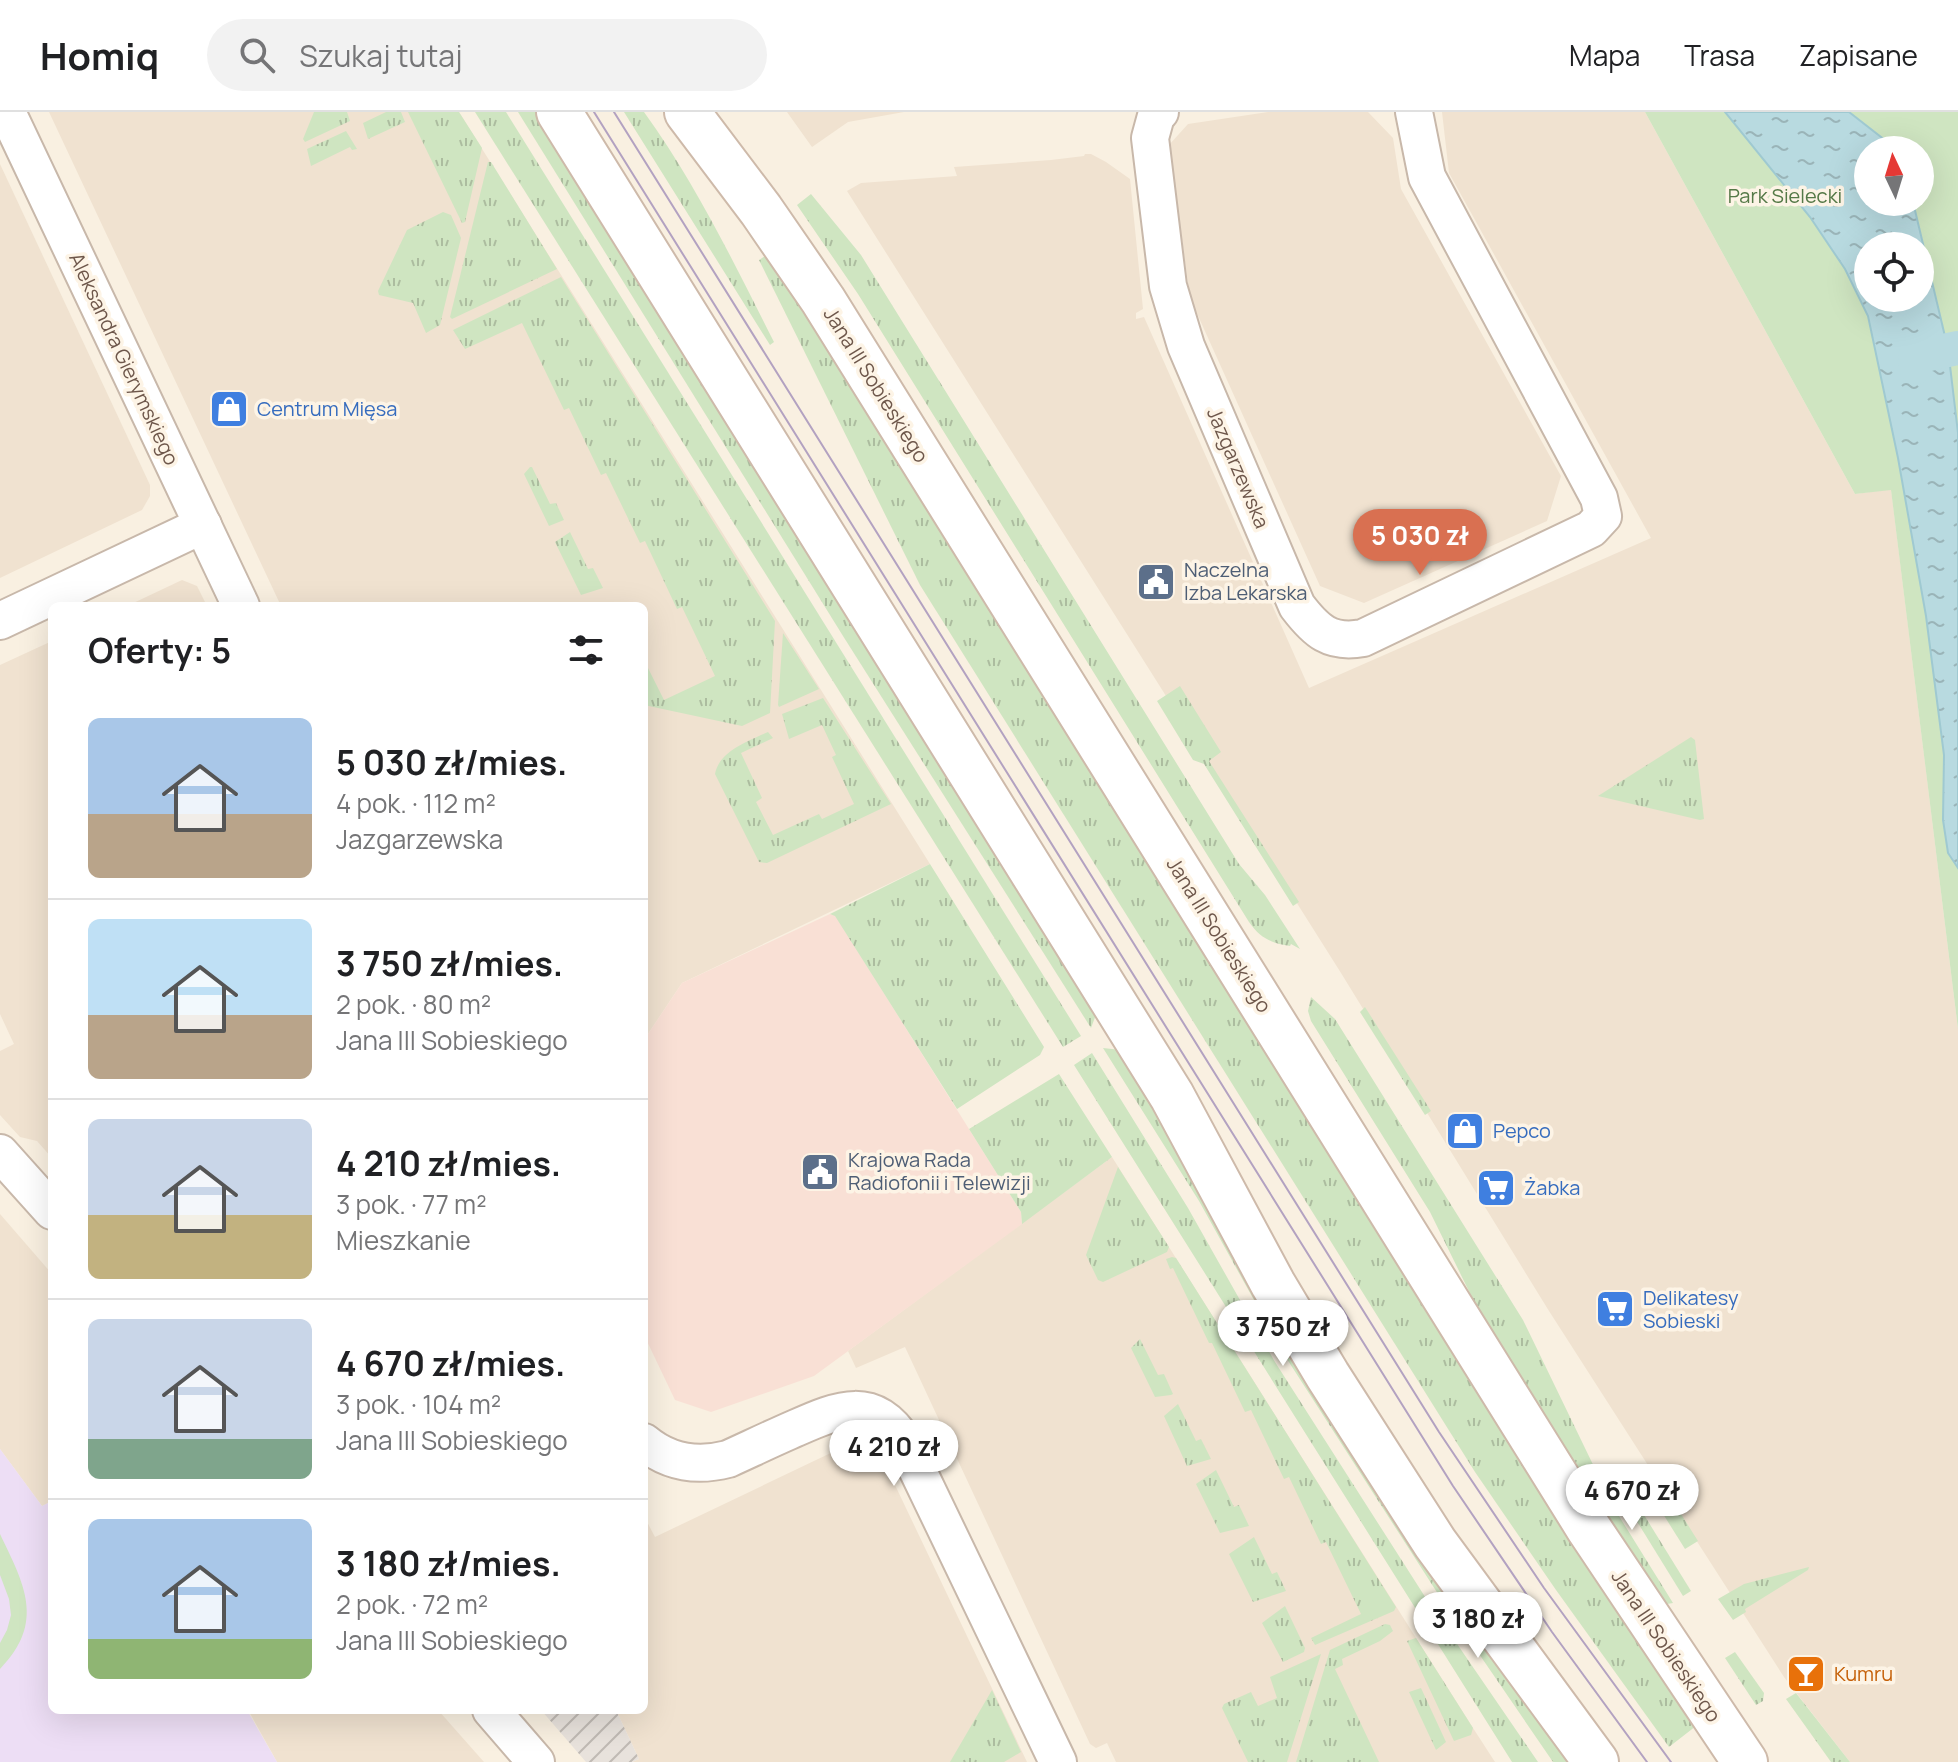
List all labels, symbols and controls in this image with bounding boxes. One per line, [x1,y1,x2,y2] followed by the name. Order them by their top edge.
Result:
[207,19,767,91] search box
[40,29,159,81] text: Homiq
[235,33,279,77] icon: search
[299,35,462,76] text: Szukaj tutaj
[1569,36,1640,74] text: Mapa
[1684,36,1755,74] text: Trasa
[1799,36,1918,74] text: Zapisane
[1854,136,1934,216] north arrow
[1854,136,1934,312] map controls
[1728,182,1842,209] park label: Park Sielecki
[1854,232,1934,312] button: locate
[63,248,186,470] street label: Aleksandra Gierymskiego
[818,302,935,468] street label: Jana III Sobieskiego
[208,388,250,430] shop icon: Centrum Mięsa
[257,395,397,422] place label: Centrum Mięsa
[1201,403,1276,532] street label: Jazgarzewska
[1337,509,1503,577] pin: 5 030 zł
[1371,517,1469,553] text: 5 030 zł
[1184,556,1307,606] place label: Naczelna Izba Lekarska
[1135,561,1177,603] public building icon: Naczelna Izba Lekarska
[88,627,231,673] text: Oferty: 5
[564,628,608,672] icon: filters
[336,739,567,785] text: 5 030 zł/mies.
[152,750,248,846] icon: home
[336,785,496,821] text: 4 pok. · 112 m²
[336,821,503,857] text: Jazgarzewska
[1161,852,1278,1018] street label: Jana III Sobieskiego
[336,940,563,986] text: 3 750 zł/mies.
[152,951,248,1047] icon: home
[336,986,491,1022] text: 2 pok. · 80 m²
[336,1022,568,1058] text: Jana III Sobieskiego
[1444,1110,1486,1152] shop icon: Pepco
[1493,1117,1551,1144] place label: Pepco
[336,1140,561,1186] text: 4 210 zł/mies.
[848,1146,1031,1196] place label: Krajowa Rada Radiofonii i Telewizji
[152,1151,248,1247] icon: home
[799,1151,841,1193] public building icon: Krajowa Rada Radiofonii i Telewizji
[1475,1167,1517,1209] supermarket icon: Żabka
[1524,1174,1580,1201] place label: Żabka
[336,1186,487,1222] text: 3 pok. · 77 m²
[336,1222,471,1258] text: Mieszkanie
[1643,1284,1739,1334] place label: Delikatesy Sobieski
[1594,1288,1636,1330] supermarket icon: Delikatesy Sobieski
[1200,1300,1366,1368] pin: 3 750 zł
[1236,1308,1330,1344] text: 3 750 zł
[336,1340,565,1386] text: 4 670 zł/mies.
[152,1351,248,1447] icon: home
[336,1386,501,1422] text: 3 pok. · 104 m²
[811,1420,977,1488] pin: 4 210 zł
[336,1422,568,1458] text: Jana III Sobieskiego
[847,1428,941,1464] text: 4 210 zł
[1549,1464,1715,1532] pin: 4 670 zł
[1584,1472,1680,1508] text: 4 670 zł
[336,1540,561,1586] text: 3 180 zł/mies.
[152,1551,248,1647] icon: home
[1605,1564,1728,1727] street label: Jana III Sobieskiego
[336,1586,488,1622] text: 2 pok. · 72 m²
[1395,1592,1561,1660] pin: 3 180 zł
[1431,1600,1525,1636] text: 3 180 zł
[336,1622,568,1658] text: Jana III Sobieskiego
[1785,1653,1827,1695] bar icon: Kumru
[1834,1660,1893,1687] place label: Kumru

